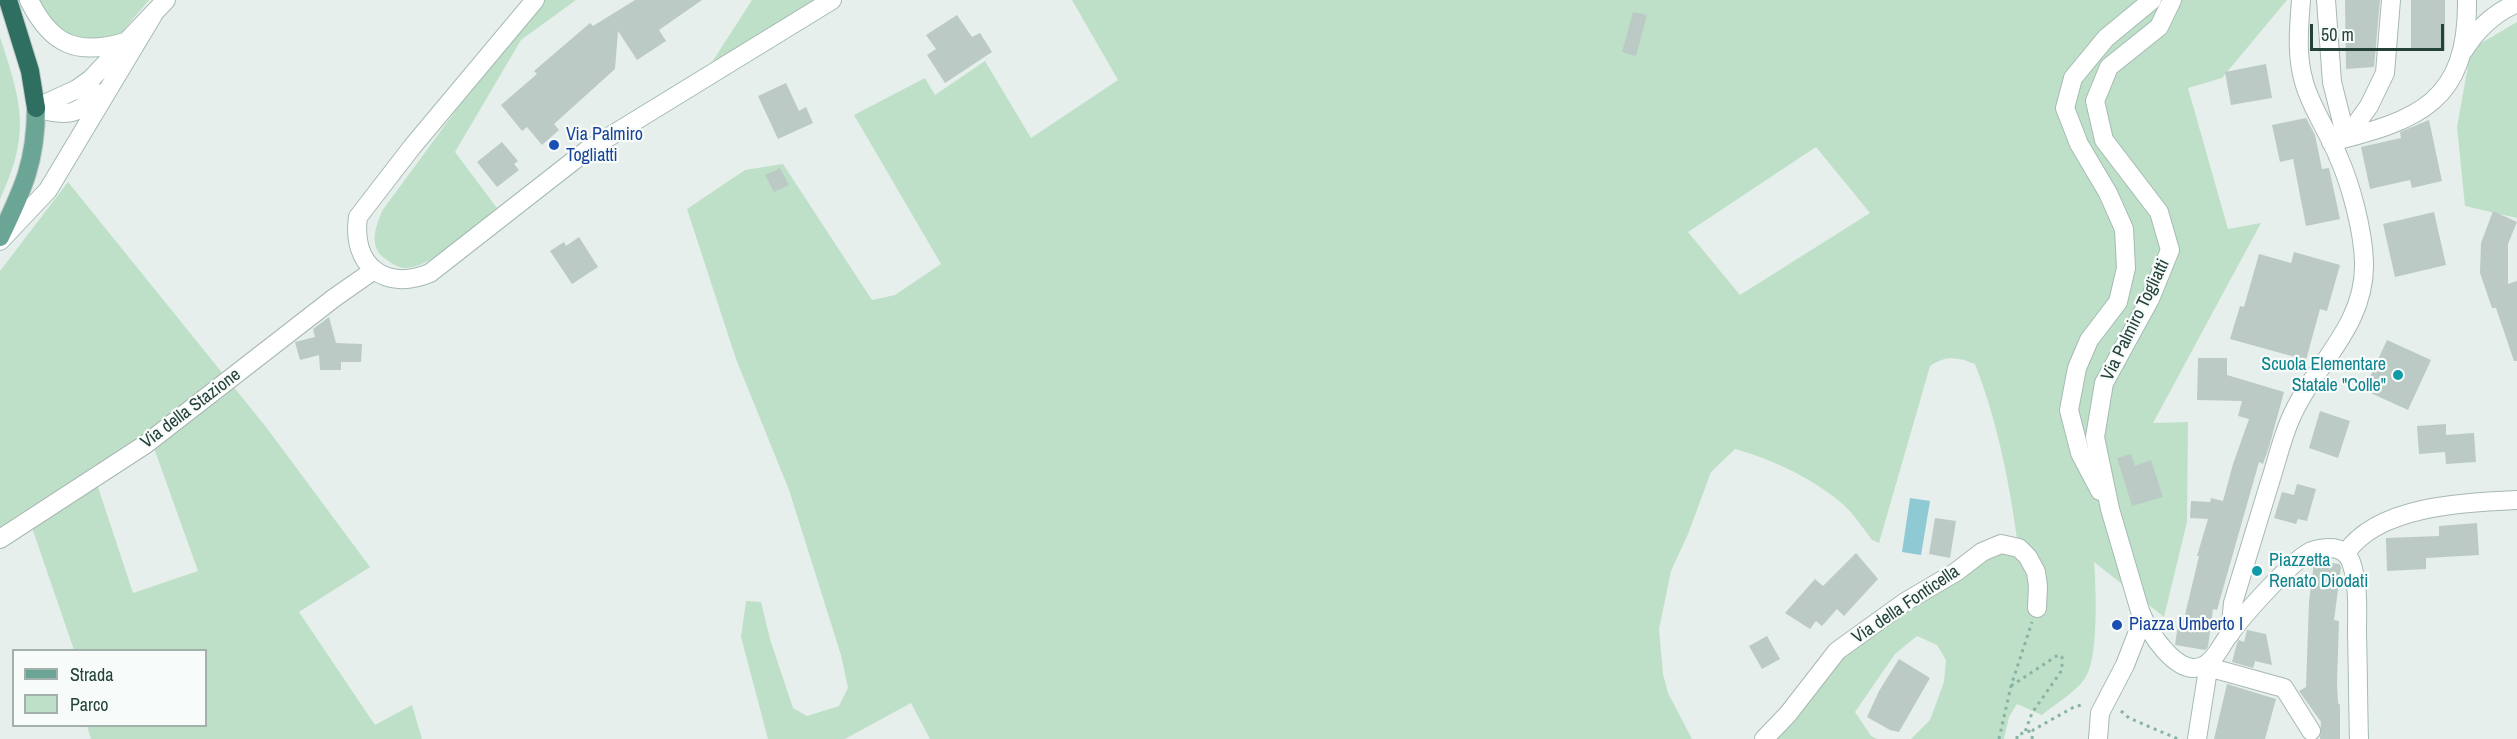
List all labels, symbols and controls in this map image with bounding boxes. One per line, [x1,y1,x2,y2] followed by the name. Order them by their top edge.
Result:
[2313,12,2446,50] scale bar
[2321,22,2354,47] text: 50 m
[566,124,643,166] place label: Via Palmiro Togliatti
[547,138,561,152] marker: Via Palmiro Togliatti
[2097,256,2175,384] street label: Via Palmiro Togliatti
[2261,354,2386,397] place label: Scuola Elementare Statale "Colle"
[137,364,245,454] street label: Via della Stazione
[2391,368,2405,382] marker: Scuola Elementare Statale "Colle"
[2269,550,2368,592] place label: Piazzetta Renato Diodati
[1848,561,1964,649] street label: Via della Fonticella
[2250,564,2264,578] marker: Piazzetta Renato Diodati
[2129,614,2243,636] place label: Piazza Umberto I
[2110,618,2124,632] marker: Piazza Umberto I
[12,649,207,727] legend
[70,662,114,687] text: Strada
[70,692,109,717] text: Parco

